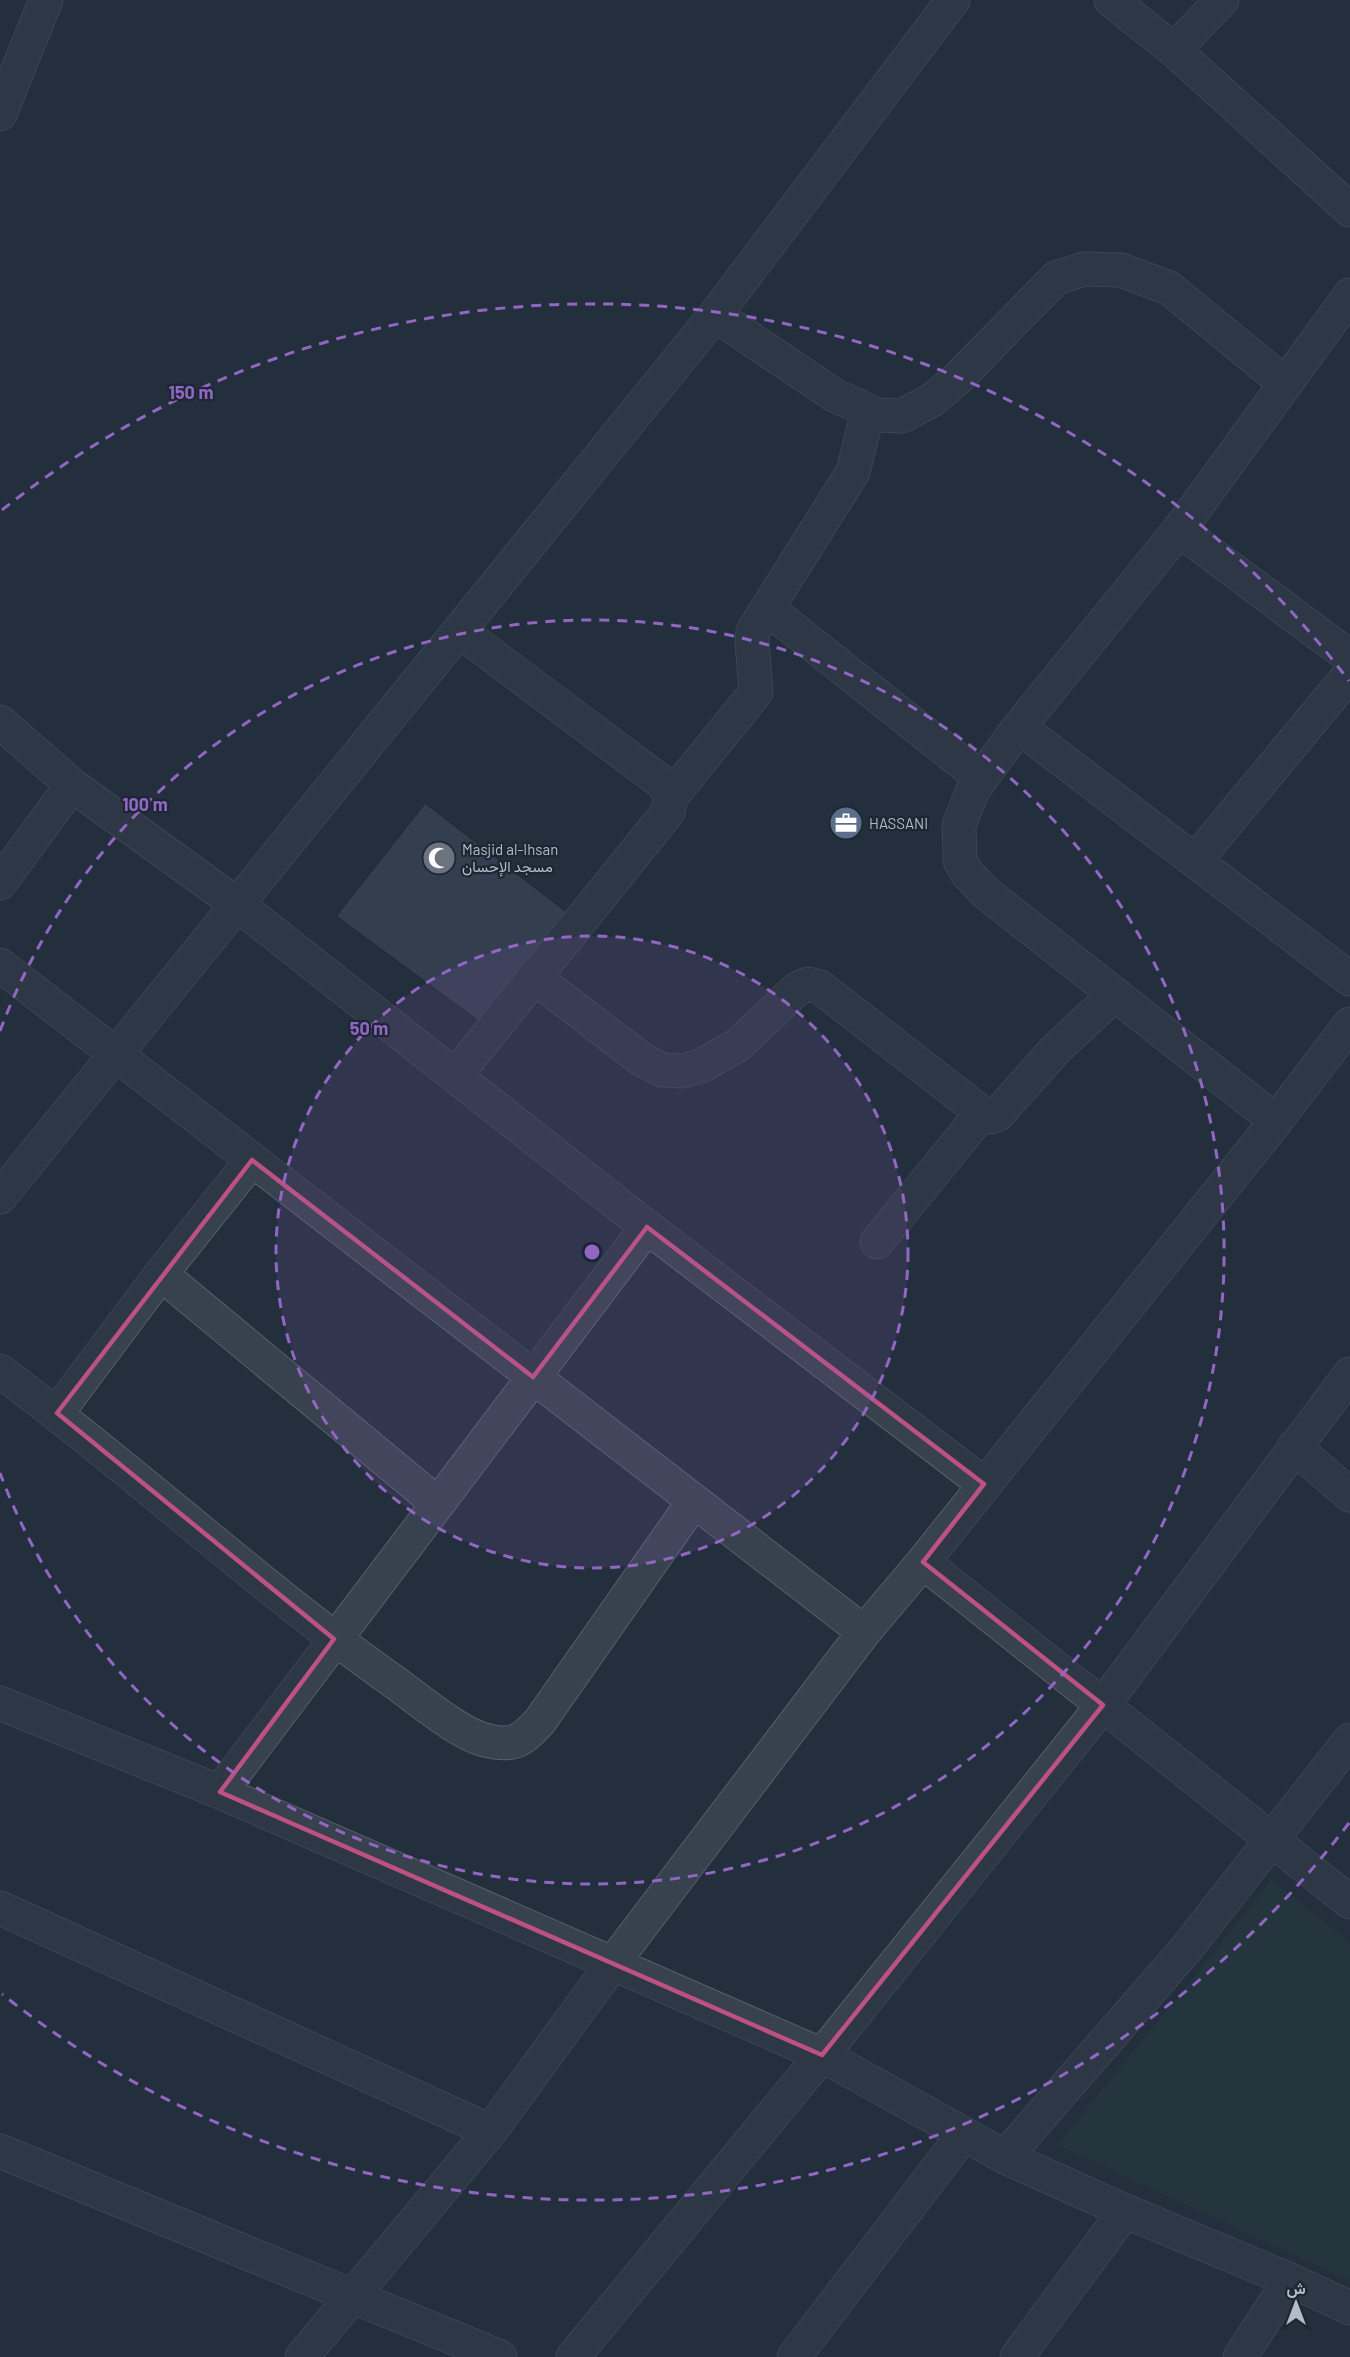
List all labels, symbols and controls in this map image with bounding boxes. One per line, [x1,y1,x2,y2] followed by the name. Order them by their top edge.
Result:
[169,381,213,403] text: 150 m
[122,793,168,815] text: 100 m
[828,805,864,841] office icon: HASSANI
[869,814,928,832] place label: HASSANI
[421,840,457,876] mosque icon: Masjid al-Ihsan مسجد الإحسان
[462,840,558,877] place label: Masjid al-Ihsan مسجد الإحسان
[350,1017,388,1039] text: 50 m
[582,1242,602,1262] centre of rings
[1266,2273,1326,2333] north arrow
[1286,2278,1306,2298] text: ش

